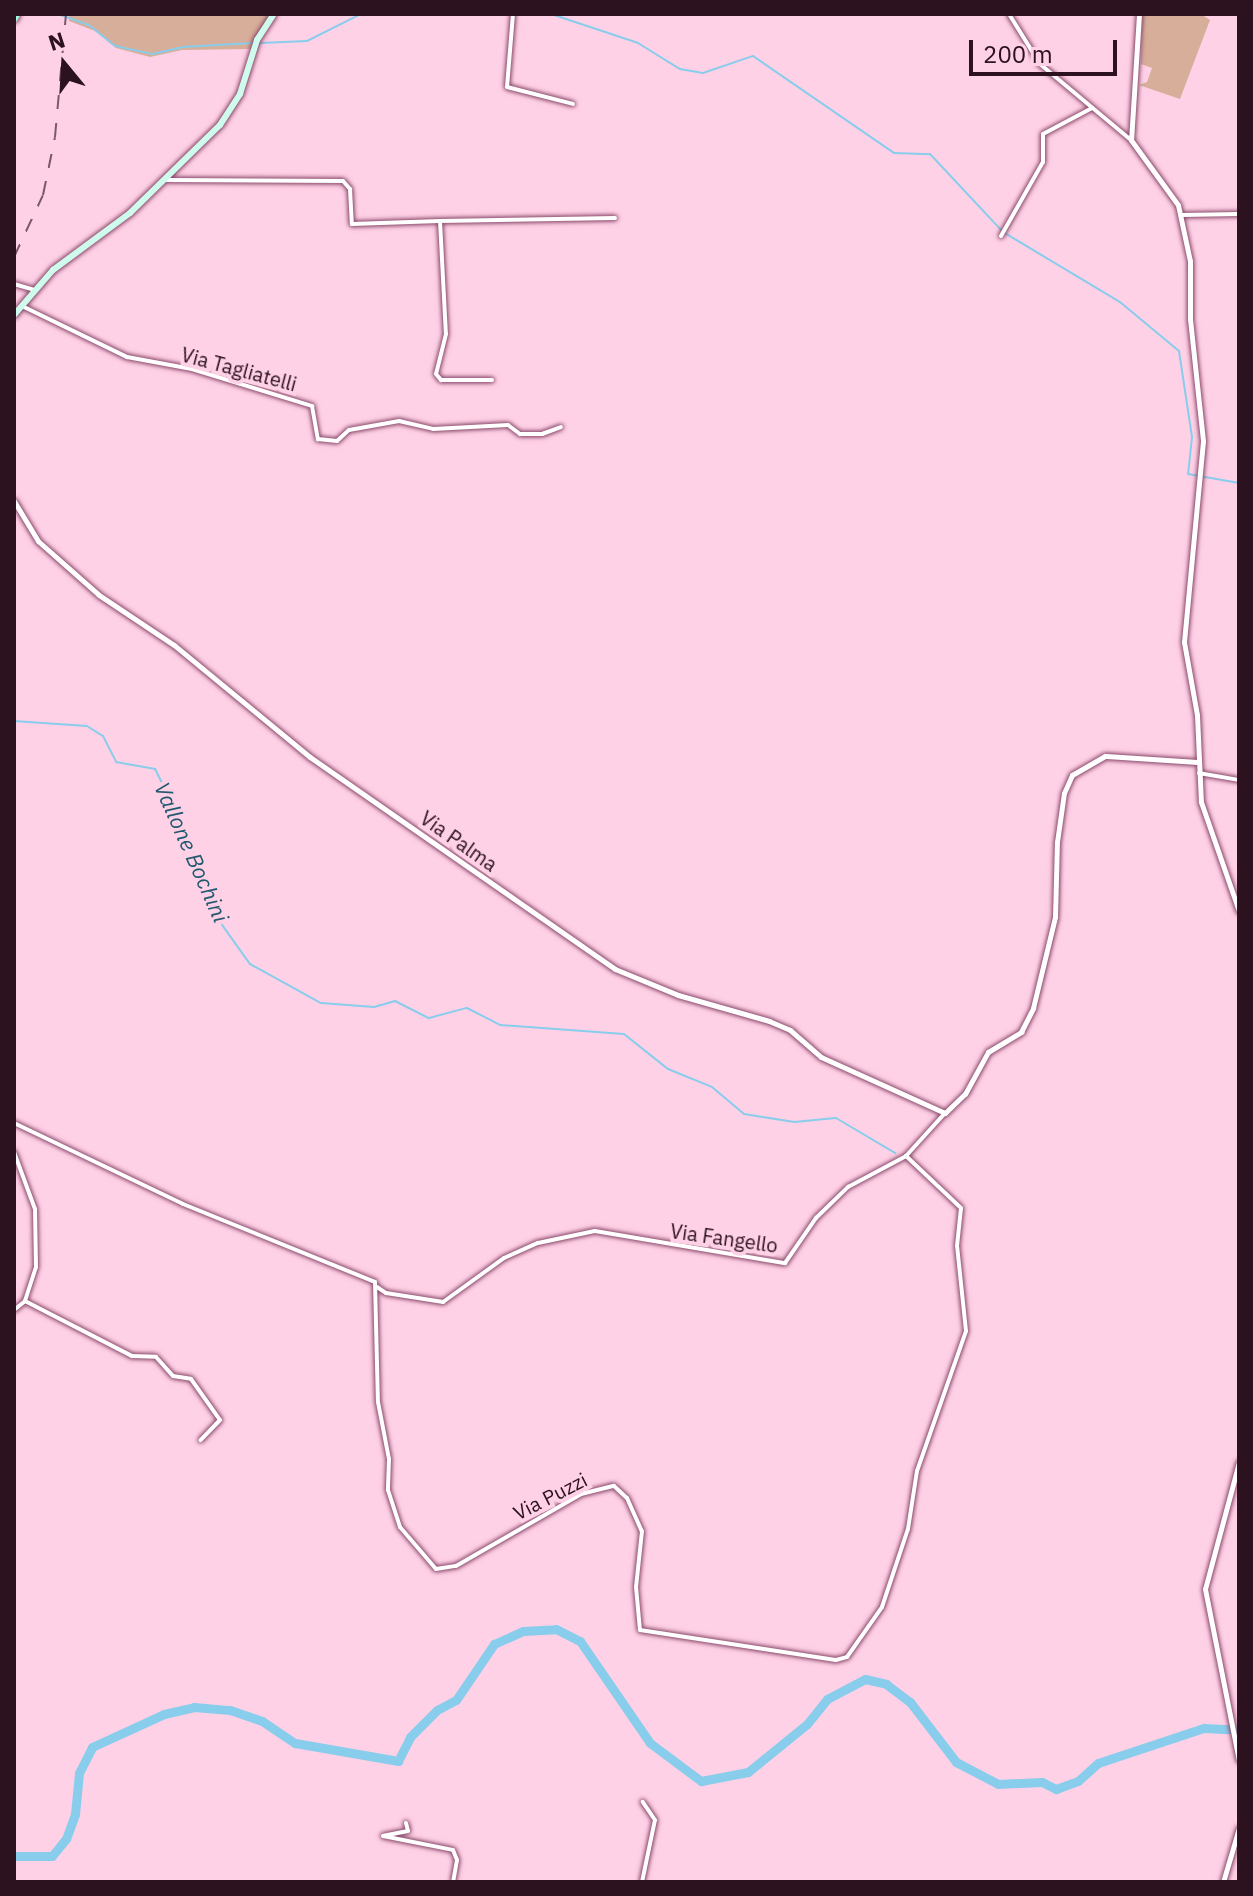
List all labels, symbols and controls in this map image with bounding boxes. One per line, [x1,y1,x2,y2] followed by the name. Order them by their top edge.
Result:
[24,24,104,104] north arrow
[44,24,68,57] text: N
[973,24,1121,74] scale bar
[983,38,1053,70] text: 200 m
[179,342,299,396] street label: Via Tagliatelli
[149,778,235,926] water label: Vallone Bochini
[416,806,502,876] street label: Via Palma
[669,1219,779,1257] street label: Via Fangello
[509,1467,591,1525] street label: Via Puzzi

